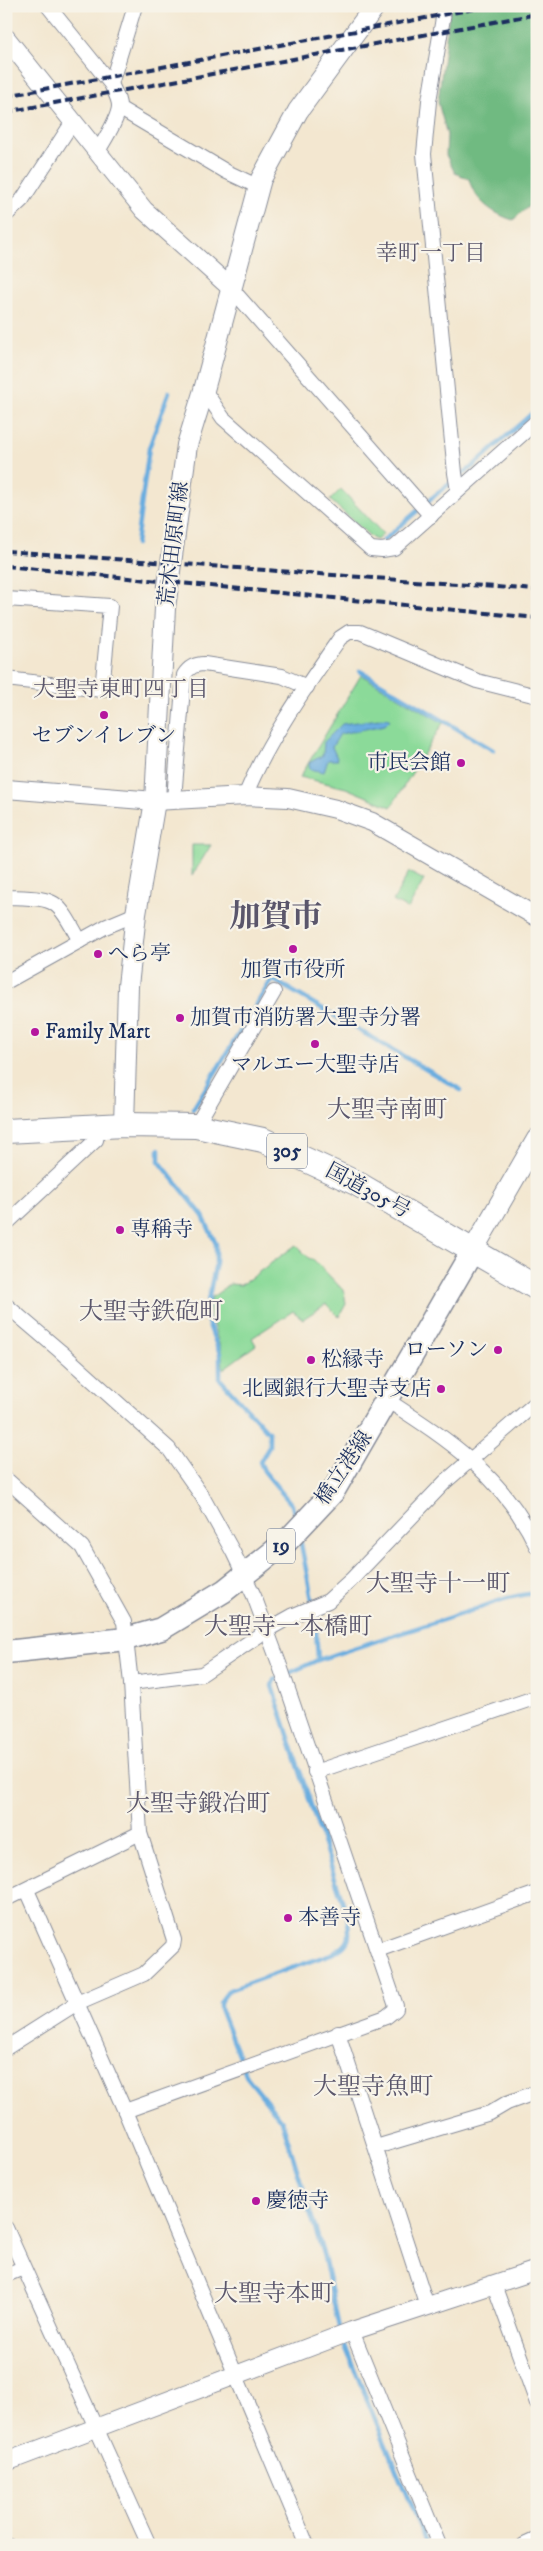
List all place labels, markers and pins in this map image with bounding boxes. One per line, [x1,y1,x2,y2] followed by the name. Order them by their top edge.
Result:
[98,709,110,721] marker: セブンイレブン
[32,723,176,749] place label: セブンイレブン
[367,750,451,776] place label: 市民会館
[455,757,467,769] marker: 市民会館
[108,941,171,967] place label: へら亭
[287,943,299,955] marker: 加賀市役所
[92,948,104,960] marker: へら亭
[241,957,346,983] place label: 加賀市役所
[190,1005,421,1031] place label: 加賀市消防署大聖寺分署
[174,1012,186,1024] marker: 加賀市消防署大聖寺分署
[45,1019,151,1045] place label: Family Mart
[29,1026,41,1038] marker: Family Mart
[309,1038,321,1050] marker: マルエー大聖寺店
[231,1052,399,1078] place label: マルエー大聖寺店
[130,1217,193,1243] place label: 専稱寺
[114,1224,126,1236] marker: 専稱寺
[405,1337,488,1363] place label: ローソン
[492,1344,504,1356] marker: ローソン
[321,1347,384,1373] place label: 松縁寺
[305,1354,317,1366] marker: 松縁寺
[242,1376,431,1402] place label: 北國銀行大聖寺支店
[435,1383,447,1395] marker: 北國銀行大聖寺支店
[298,1905,361,1931] place label: 本善寺
[282,1912,294,1924] marker: 本善寺
[266,2188,329,2214] place label: 慶徳寺
[250,2195,262,2207] marker: 慶徳寺

